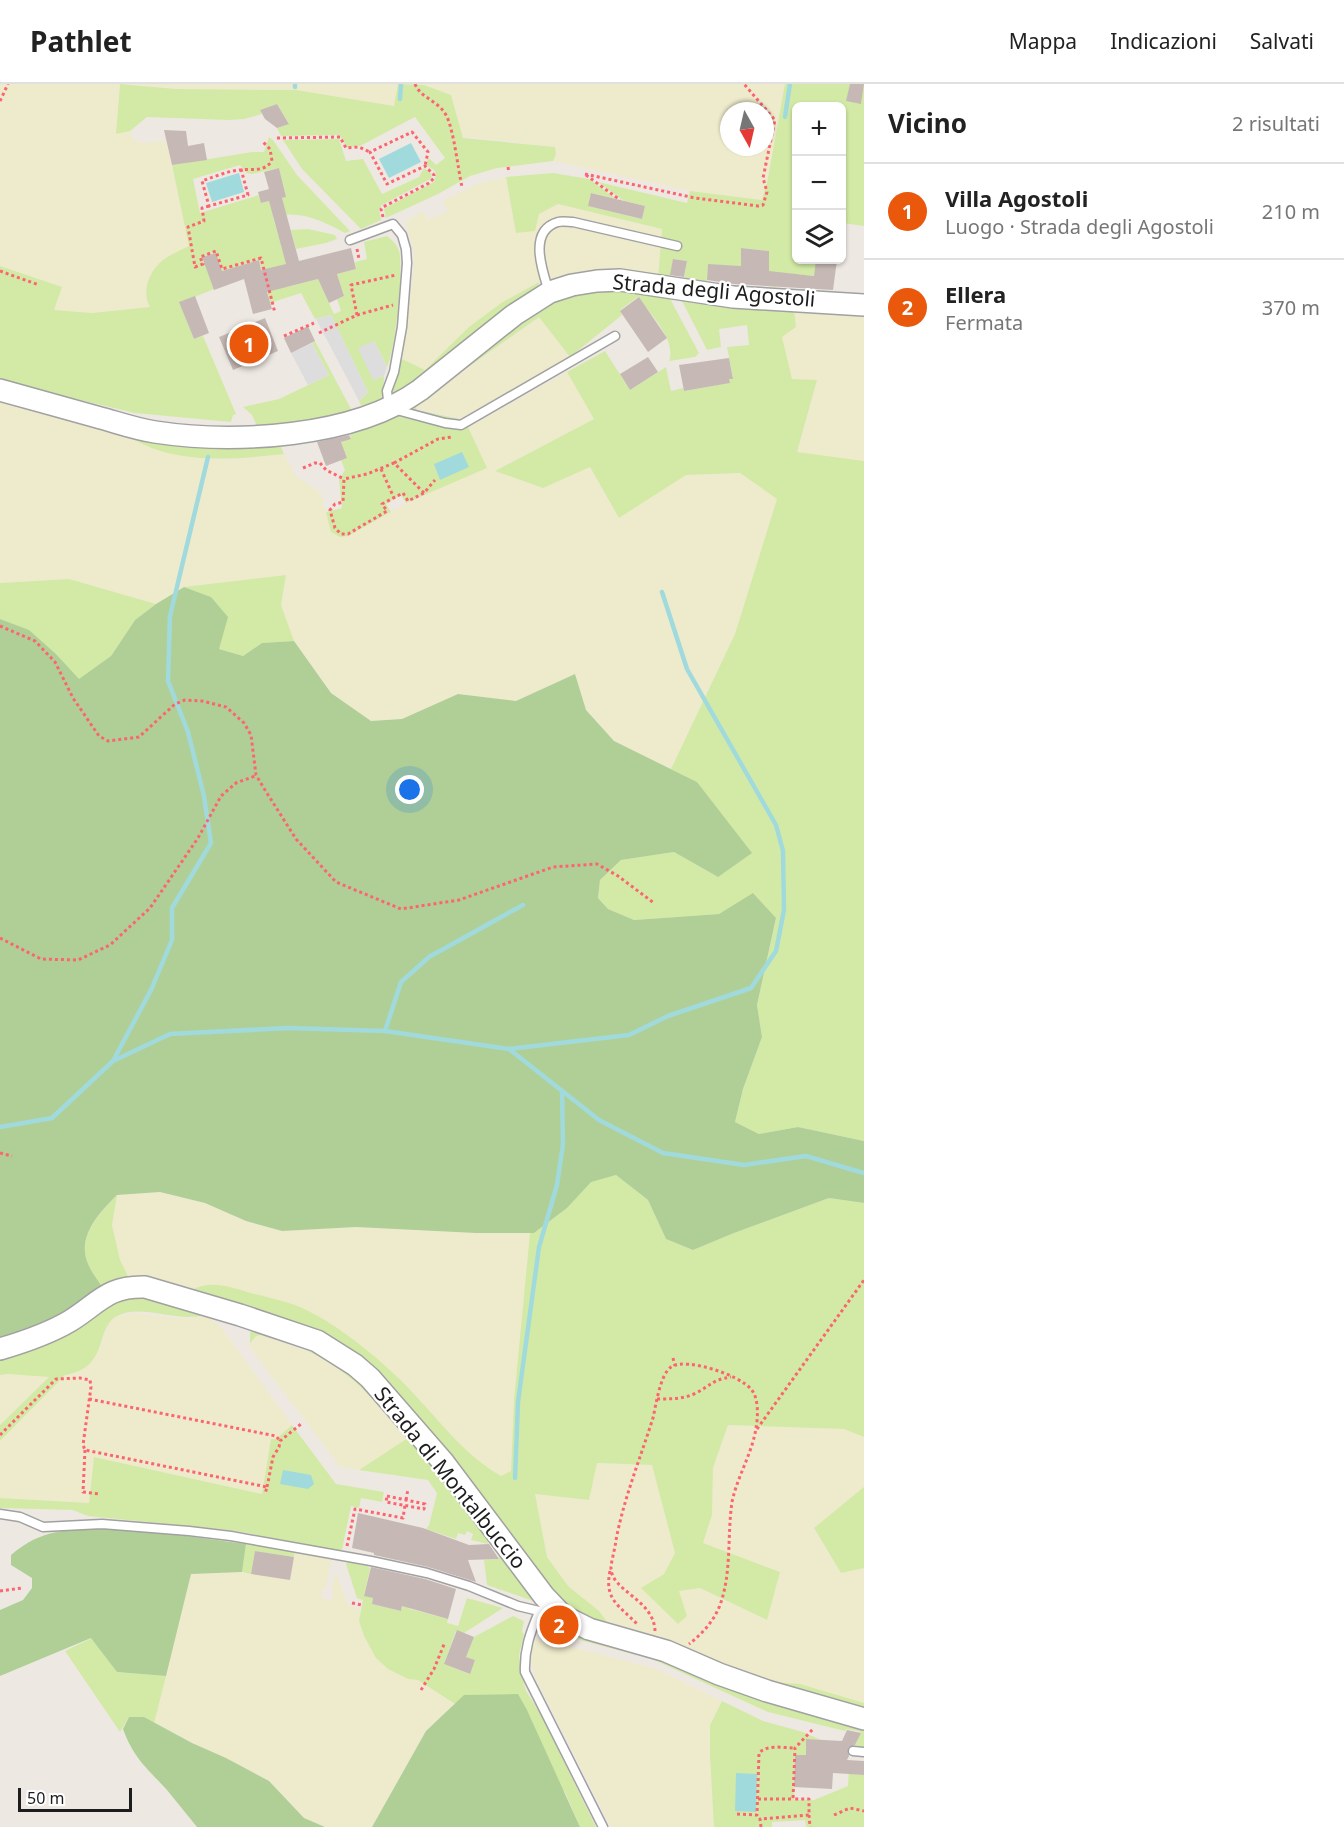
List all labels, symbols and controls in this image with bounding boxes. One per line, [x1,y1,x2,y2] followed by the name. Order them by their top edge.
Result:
[30,22,132,60] text: Pathlet
[1009,27,1077,55] text: Mappa
[1110,27,1217,55] text: Indicazioni
[1250,27,1314,55] text: Salvati
[720,102,774,156] north arrow
[792,102,846,264] map controls
[792,102,846,156] button: +
[888,105,967,141] text: Vicino
[1232,110,1320,137] text: 2 risultati
[792,156,846,210] button: −
[945,183,1088,213] text: Villa Agostoli
[902,198,913,225] text: 1
[1262,198,1320,225] text: 210 m
[792,210,846,264] button: layers
[945,213,1214,240] text: Luogo · Strada degli Agostoli
[612,267,817,313] street label: Strada degli Agostoli
[945,279,1006,309] text: Ellera
[902,294,913,321] text: 2
[1262,294,1320,321] text: 370 m
[945,309,1023,336] text: Fermata
[230,322,268,366] pin: 1
[395,775,424,804] your location
[369,1380,533,1574] street label: Strada di Montalbuccio
[540,1602,578,1648] pin: 2
[18,1785,132,1812] scale bar
[27,1787,64,1809] text: 50 m

